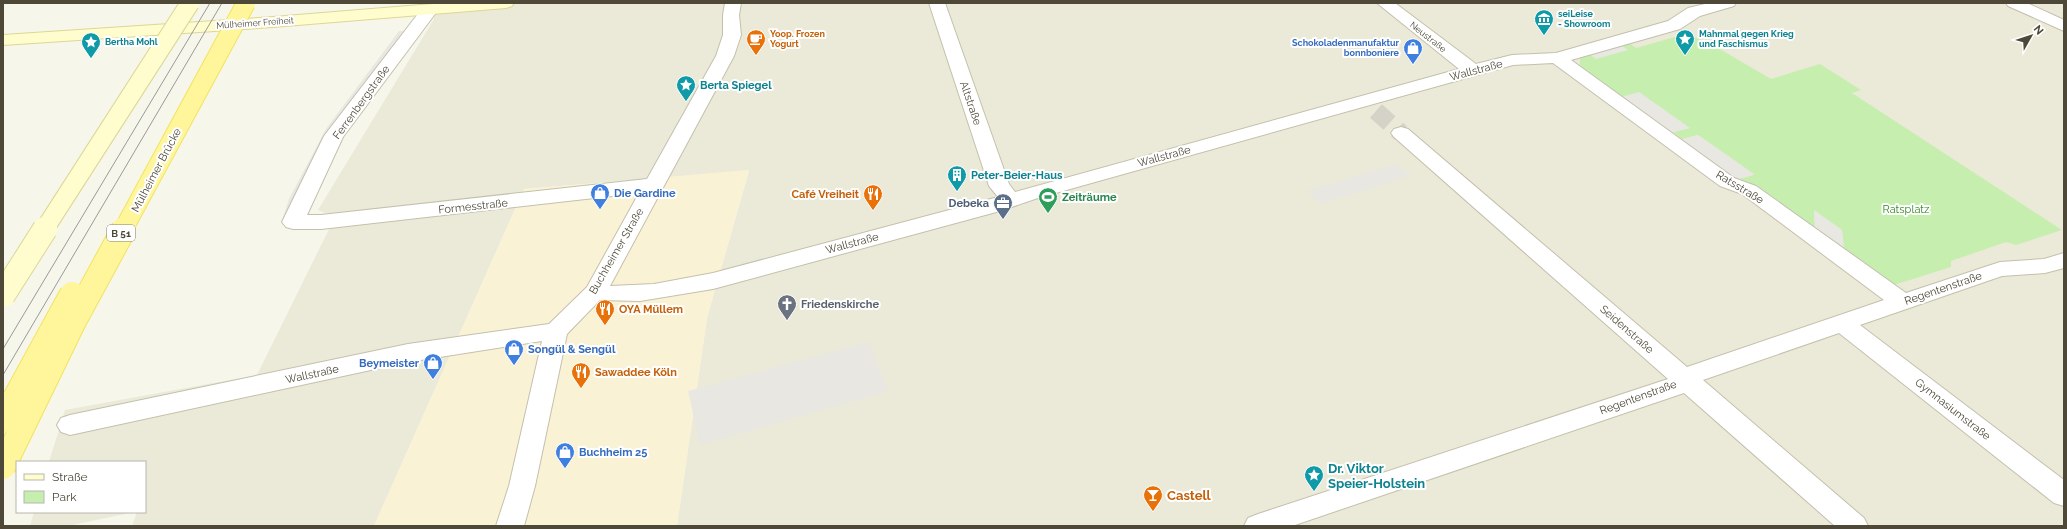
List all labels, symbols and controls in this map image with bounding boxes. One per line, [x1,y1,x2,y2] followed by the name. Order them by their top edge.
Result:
[1533,8,1555,36] museum icon: seiLeise - Showroom
[1558,9,1610,29] place label: seiLeise - Showroom
[216,15,294,31] street label: Mülheimer Freiheit
[2011,16,2051,56] north arrow
[1408,20,1449,55] street label: Neustraße
[2031,23,2046,37] text: N
[745,28,767,56] cafe icon: Yoop. Frozen Yogurt
[1674,28,1696,56] place icon: Mahnmal gegen Krieg und Faschismus
[770,29,825,49] place label: Yoop. Frozen Yogurt
[1699,29,1794,49] place label: Mahnmal gegen Krieg und Faschismus
[80,31,102,59] place icon: Bertha Mohl
[105,37,158,47] place label: Bertha Mohl
[1402,37,1424,65] shop icon: Schokoladenmanufaktur bonnboniere
[1292,38,1400,58] place label: Schokoladenmanufaktur bonnboniere
[1448,57,1505,84] street label: Wallstraße
[330,62,393,142] street label: Ferrenbergstraße
[675,74,697,102] place icon: Berta Spiegel
[700,79,772,92] place label: Berta Spiegel
[957,80,984,127] street label: Altstraße
[129,126,184,214] street label: Mülheimer Brücke
[1136,143,1193,170] street label: Wallstraße
[946,164,968,192] building icon: Peter-Beier-Haus
[1714,168,1766,207] street label: Ratsstraße
[971,169,1063,182] place label: Peter-Beier-Haus
[589,182,611,210] shop icon: Die Gardine
[862,183,884,211] restaurant icon: Café Vreiheit
[1037,186,1059,214] sports icon: Zeiträume
[614,187,676,200] place label: Die Gardine
[792,188,860,201] place label: Café Vreiheit
[1062,191,1117,204] place label: Zeiträume
[992,192,1014,220] office icon: Debeka
[438,196,509,217] street label: Formesstraße
[949,197,989,210] place label: Debeka
[1883,203,1930,216] park label: Ratsplatz
[587,205,647,297] street label: Buchheimer Straße
[107,225,135,241] road number: B 51
[824,230,881,257] street label: Wallstraße
[1903,269,1984,308] street label: Regentenstraße
[776,293,798,321] church icon: Friedenskirche
[594,298,616,326] restaurant icon: OYA Müllem
[801,298,879,311] place label: Friedenskirche
[619,303,683,316] place label: OYA Müllem
[1597,303,1656,356] street label: Seidenstraße
[503,338,525,366] shop icon: Songül & Sengül
[528,343,616,356] place label: Songül & Sengül
[422,352,444,380] shop icon: Beymeister
[359,357,420,370] place label: Beymeister
[570,361,592,389] restaurant icon: Sawaddee Köln
[284,362,341,386] street label: Wallstraße
[595,366,677,379] place label: Sawaddee Köln
[1912,376,1993,443] street label: Gymnasiumstraße
[1598,377,1679,417] street label: Regentenstraße
[554,441,576,469] shop icon: Buchheim 25
[579,446,647,459] place label: Buchheim 25
[16,461,146,513] legend
[1328,461,1425,491] place label: Dr. Viktor Speier-Holstein
[1303,464,1325,492] place icon: Dr. Viktor Speier-Holstein
[52,470,88,484] text: Straße
[1142,484,1164,512] bar icon: Castell
[1167,488,1212,503] place label: Castell
[52,490,77,504] text: Park

